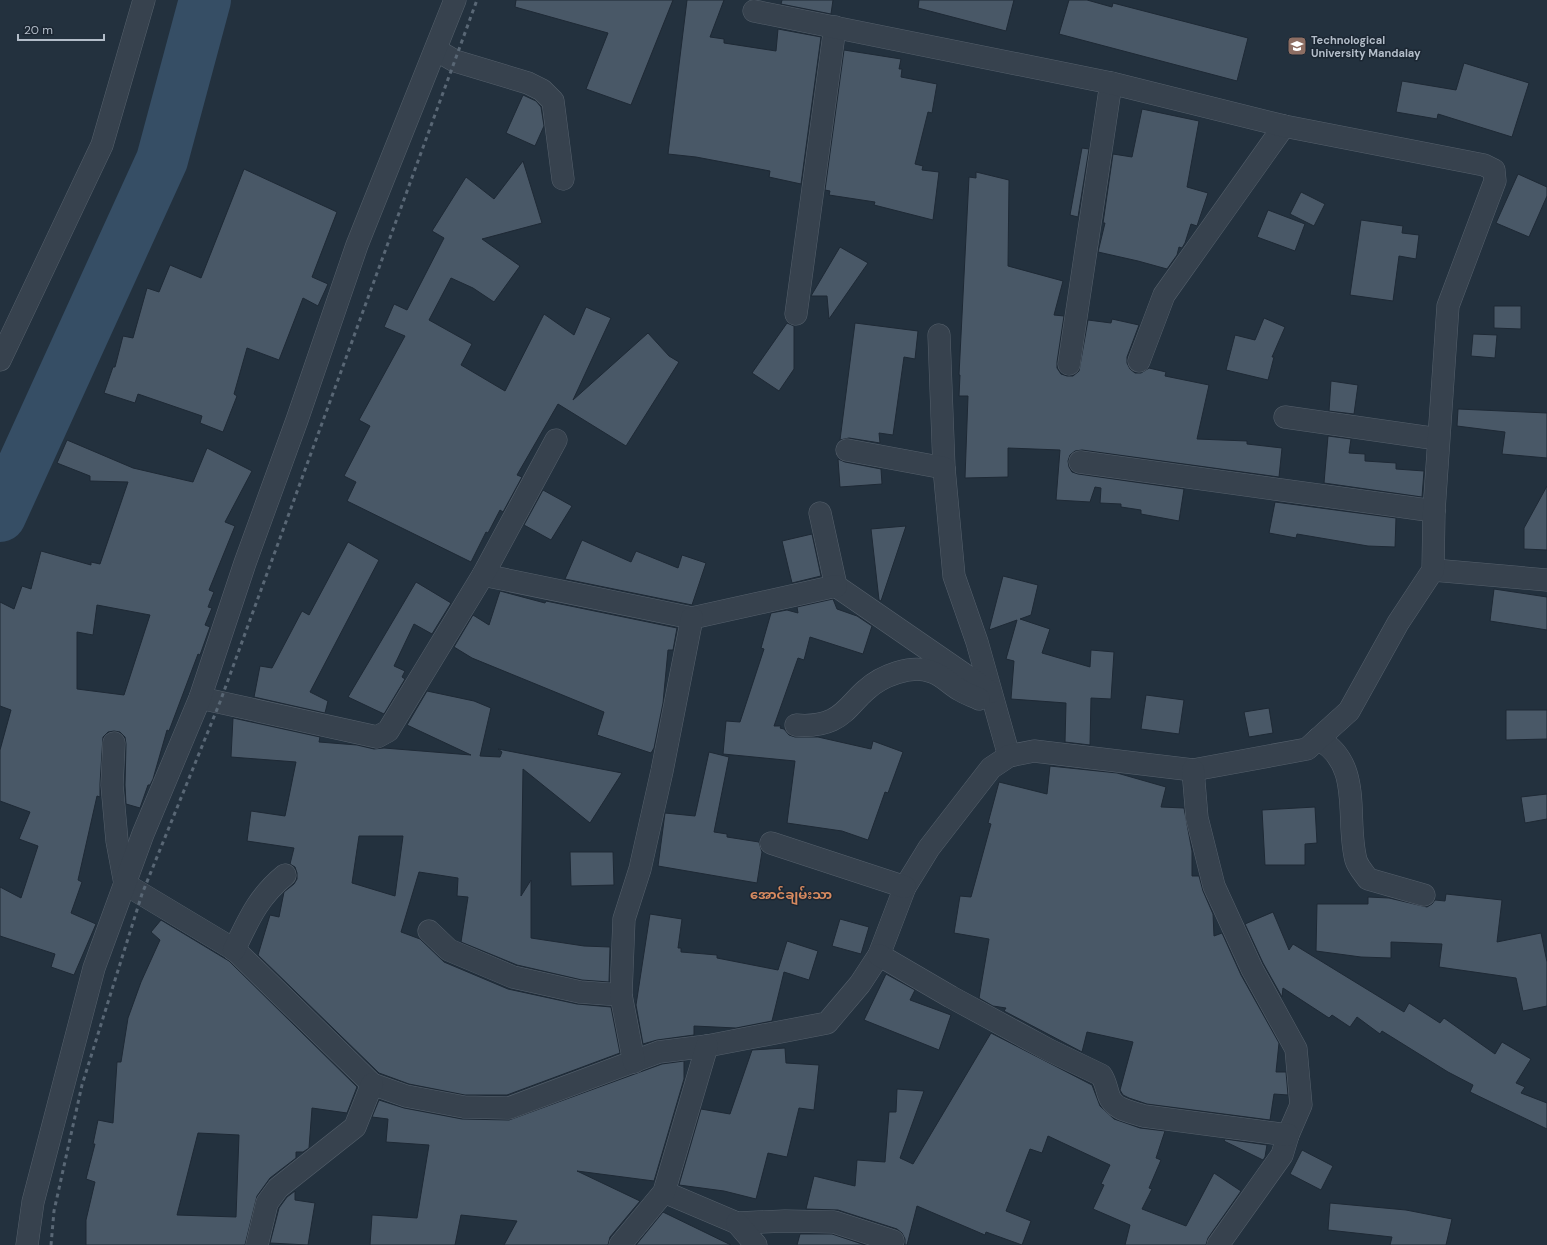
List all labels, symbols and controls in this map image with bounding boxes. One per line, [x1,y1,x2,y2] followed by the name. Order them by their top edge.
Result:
[18,16,104,42] scale bar
[24,22,53,38] text: 20 m
[1311,33,1421,60] place label: Technological University Mandalay
[1286,35,1308,57] school or university icon: Technological University Mandalay
[750,885,832,906] district label: အောင်ချမ်းသာ

